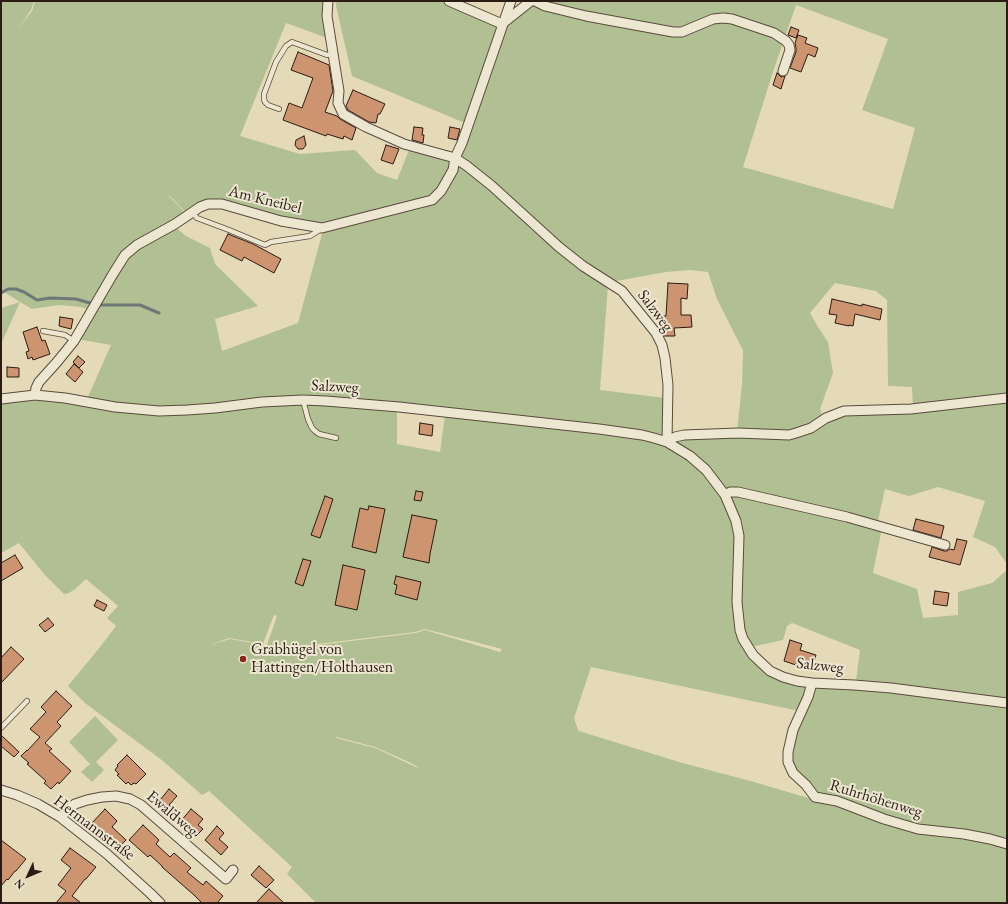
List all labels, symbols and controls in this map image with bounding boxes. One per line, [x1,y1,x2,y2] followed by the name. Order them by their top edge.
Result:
[227,182,303,218] street label: Am Kneibel
[633,286,677,336] street label: Salzweg
[311,376,359,398] street label: Salzweg
[251,640,393,678] place label: Grabhügel von Hattingen/Holthausen
[238,654,248,664] marker: Grabhügel von Hattingen/Holthausen
[795,654,845,678] street label: Salzweg
[827,776,925,822] street label: Ruhrhöhenweg
[142,787,202,841] street label: Ewaldweg
[50,791,138,865] street label: Hermannstraße
[8,856,48,896] north arrow
[11,876,27,892] text: N

